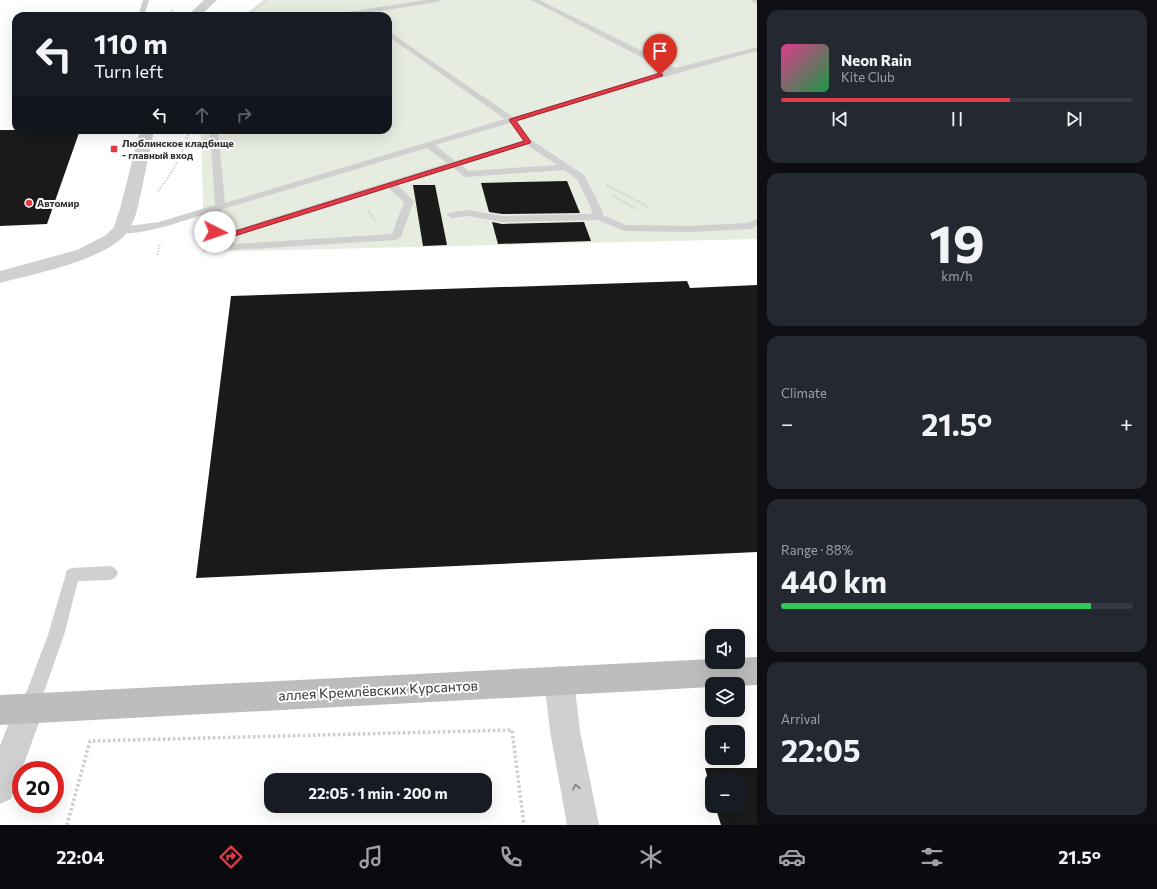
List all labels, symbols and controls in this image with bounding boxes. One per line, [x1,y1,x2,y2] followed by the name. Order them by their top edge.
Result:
[94,26,168,60] text: 110 m
[28,28,80,80] icon: left
[643,34,677,75] pin
[649,40,671,62] icon: arrive
[841,51,912,69] text: Neon Rain
[94,60,163,82] text: Turn left
[841,69,895,85] text: Kite Club
[149,104,171,126] icon: left
[191,104,213,126] icon: ahead
[233,104,255,126] icon: right
[829,108,851,130] icon: previous
[946,108,968,130] icon: pause
[1063,108,1085,130] icon: next
[122,137,234,161] place label: Люблинское кладбище - главный вход
[109,144,119,154] marker: Люблинское кладбище - главный вход
[37,197,80,209] place label: Автомир
[24,198,34,208] marker: Автомир
[929,210,985,274] text: 19
[194,211,236,253] position arrow
[941,268,973,284] text: km/h
[781,385,827,401] text: Climate
[921,405,992,442] text: 21.5°
[781,410,794,437] text: −
[1120,410,1133,437] text: +
[781,542,853,558] text: Range · 88%
[781,562,887,599] text: 440 km
[705,629,745,813] map controls
[705,629,745,669] button: sound
[278,676,478,704] street label: аллея Кремлёвских Курсантов
[705,677,745,717] button: layers
[781,711,820,727] text: Arrival
[705,725,745,765] button: +
[781,731,861,768] text: 22:05
[12,761,64,813] speed limit sign: 20
[705,773,745,813] button: −
[308,784,448,802] text: 22:05 · 1 min · 200 m
[572,784,580,790] one-way arrow
[217,843,245,871] icon: directions
[357,843,385,871] icon: music
[497,843,525,871] icon: phone
[637,843,665,871] icon: climate
[778,843,806,871] icon: car
[918,843,946,871] icon: filters
[56,846,104,868] text: 22:04
[1058,846,1101,868] text: 21.5°

